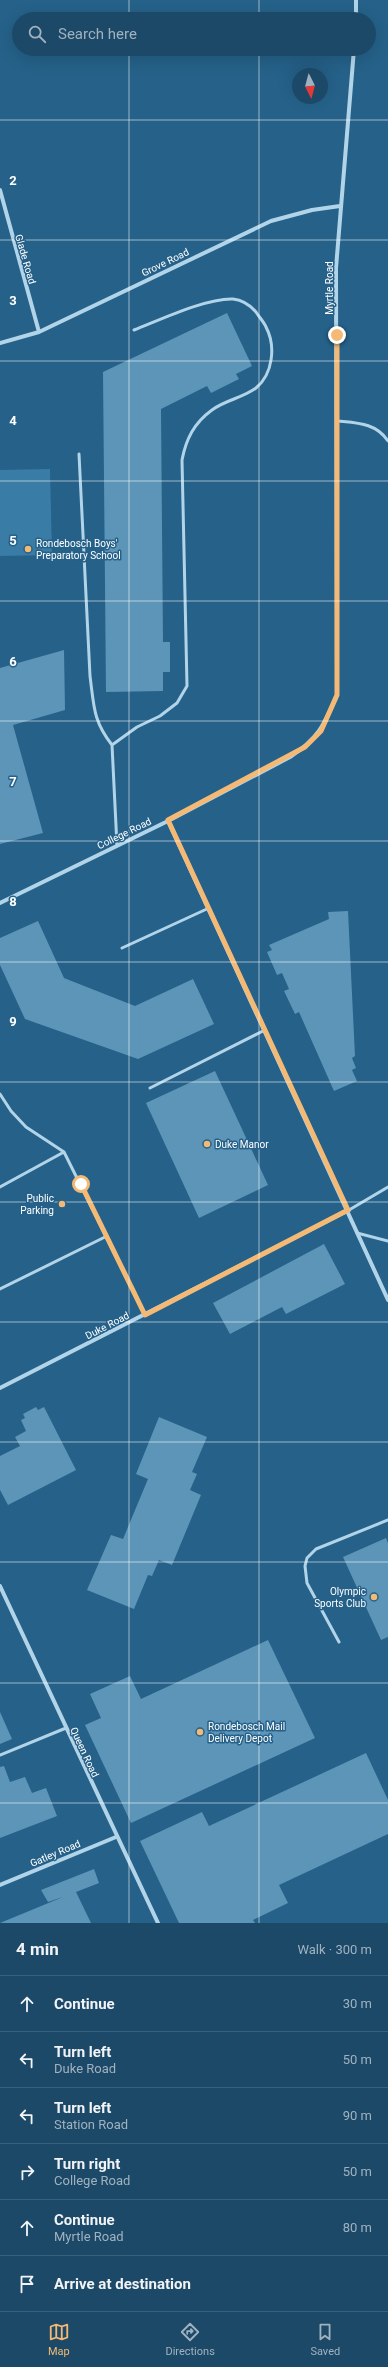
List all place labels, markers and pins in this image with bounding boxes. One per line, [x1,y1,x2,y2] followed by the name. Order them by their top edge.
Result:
[36,538,121,561] place label: Rondebosch Boys' Preparatory School
[23,544,33,554] marker: Rondebosch Boys' Preparatory School
[202,1139,212,1149] marker: Duke Manor
[215,1139,269,1150] place label: Duke Manor
[20,1193,54,1216] place label: Public Parking
[57,1199,67,1209] marker: Public Parking
[314,1586,366,1609] place label: Olympic Sports Club
[369,1592,379,1602] marker: Olympic Sports Club
[208,1721,285,1744] place label: Rondebosch Mail Delivery Depot
[195,1727,205,1737] marker: Rondebosch Mail Delivery Depot

